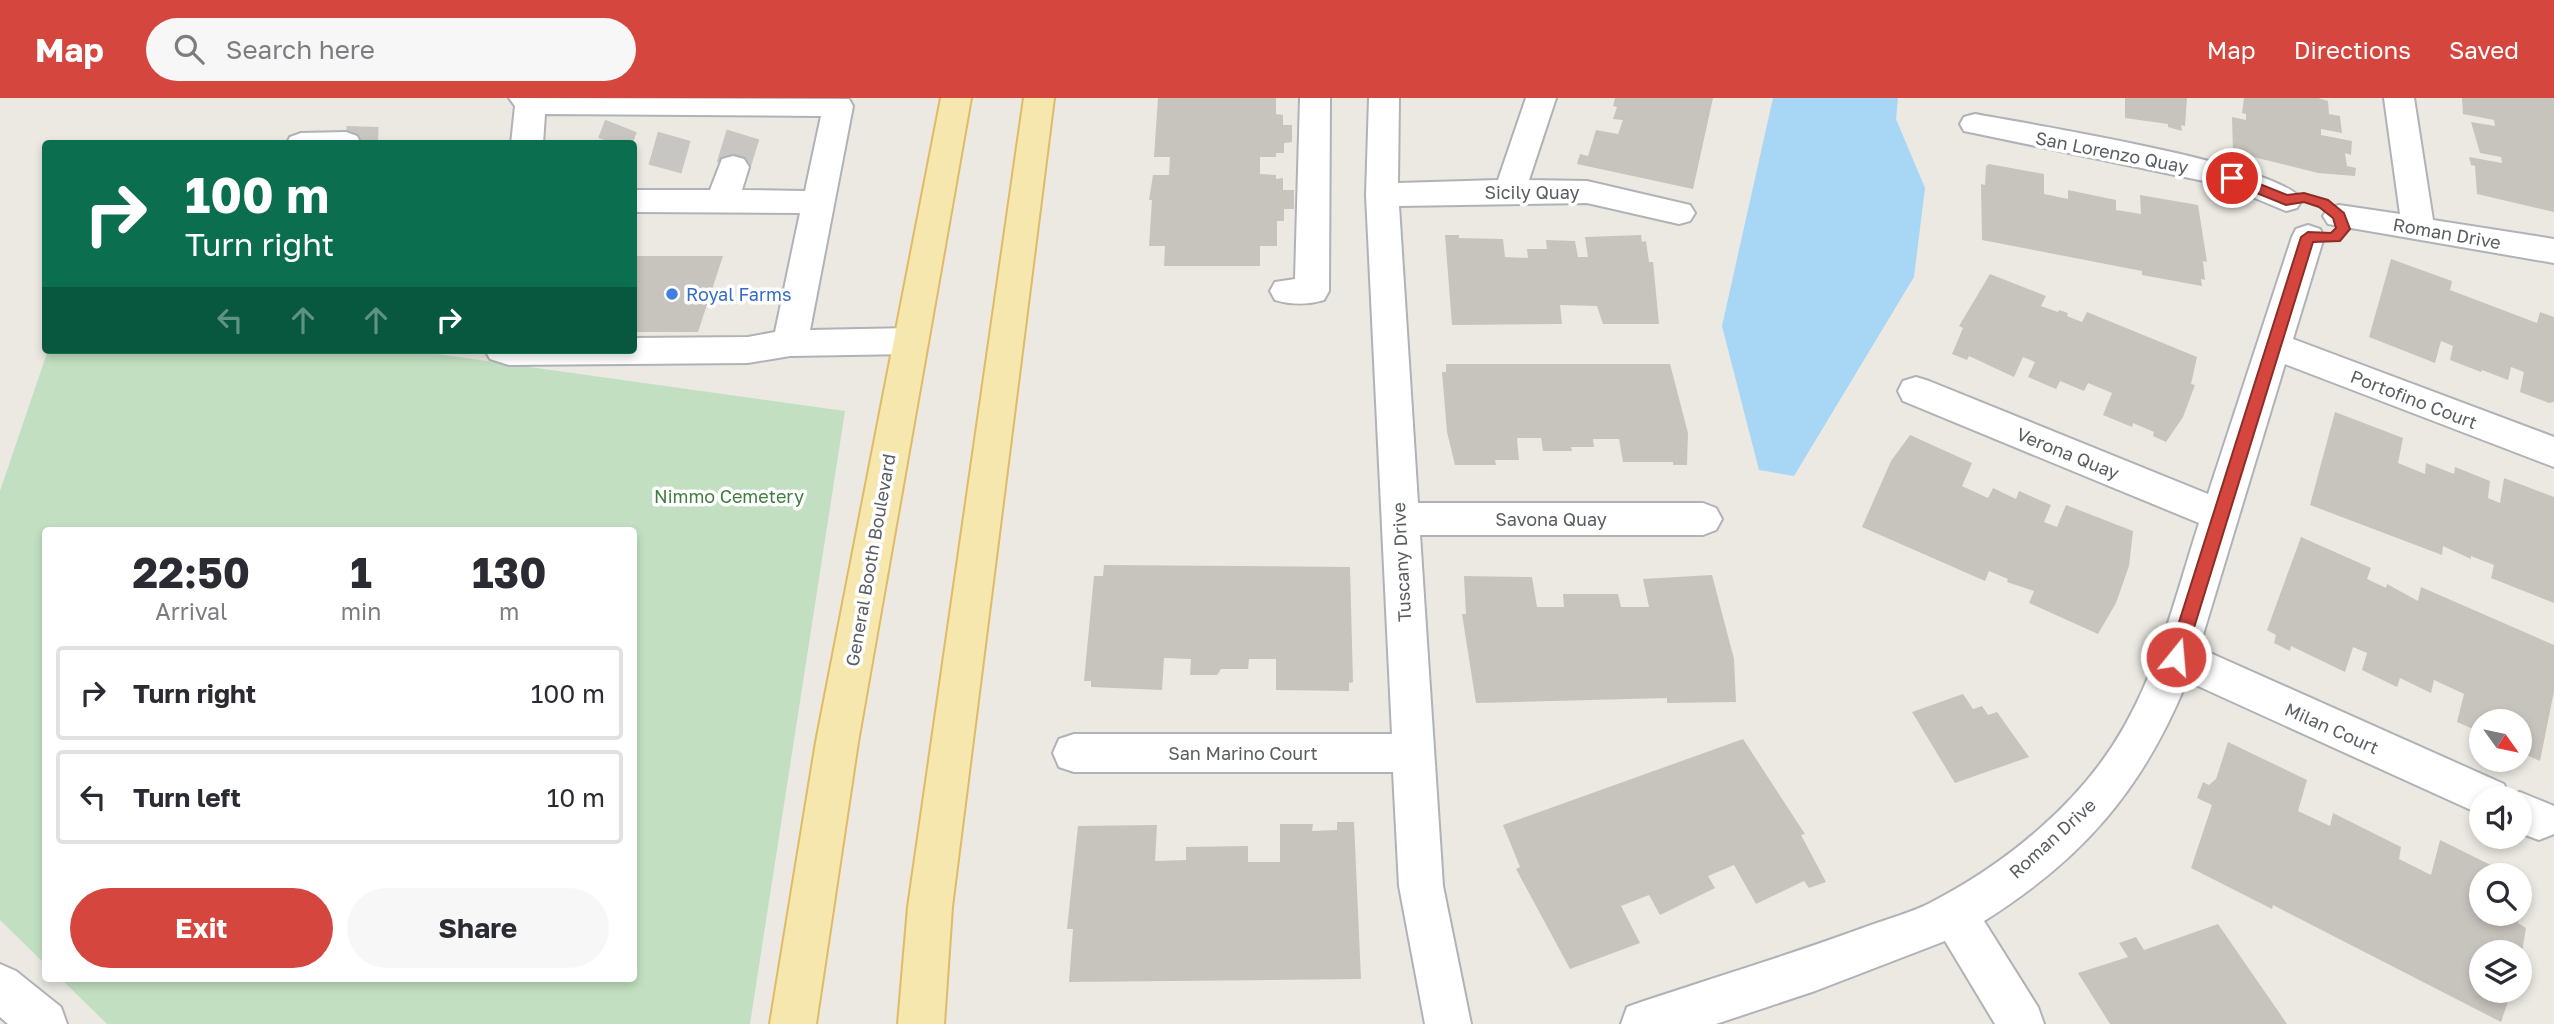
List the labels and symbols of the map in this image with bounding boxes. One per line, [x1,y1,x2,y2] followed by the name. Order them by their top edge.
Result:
[2034,126,2190,178] street label: San Lorenzo Quay
[2202,148,2262,208] pin
[1484,181,1580,203] street label: Sicily Quay
[2391,213,2503,253] street label: Roman Drive
[686,283,791,305] place label: Royal Farms
[664,286,680,302] marker: Royal Farms
[2348,365,2480,433] street label: Portofino Court
[2013,422,2123,484] street label: Verona Quay
[840,452,900,668] street label: General Booth Boulevard
[654,485,804,507] park label: Nimmo Cemetery
[1387,502,1415,622] street label: Tuscany Drive
[1495,508,1607,530] street label: Savona Quay
[2139,620,2213,694] position arrow
[2282,698,2382,758] street label: Milan Court
[2469,709,2532,772] north arrow
[1168,742,1318,764] street label: San Marino Court
[2004,793,2100,883] street label: Roman Drive

